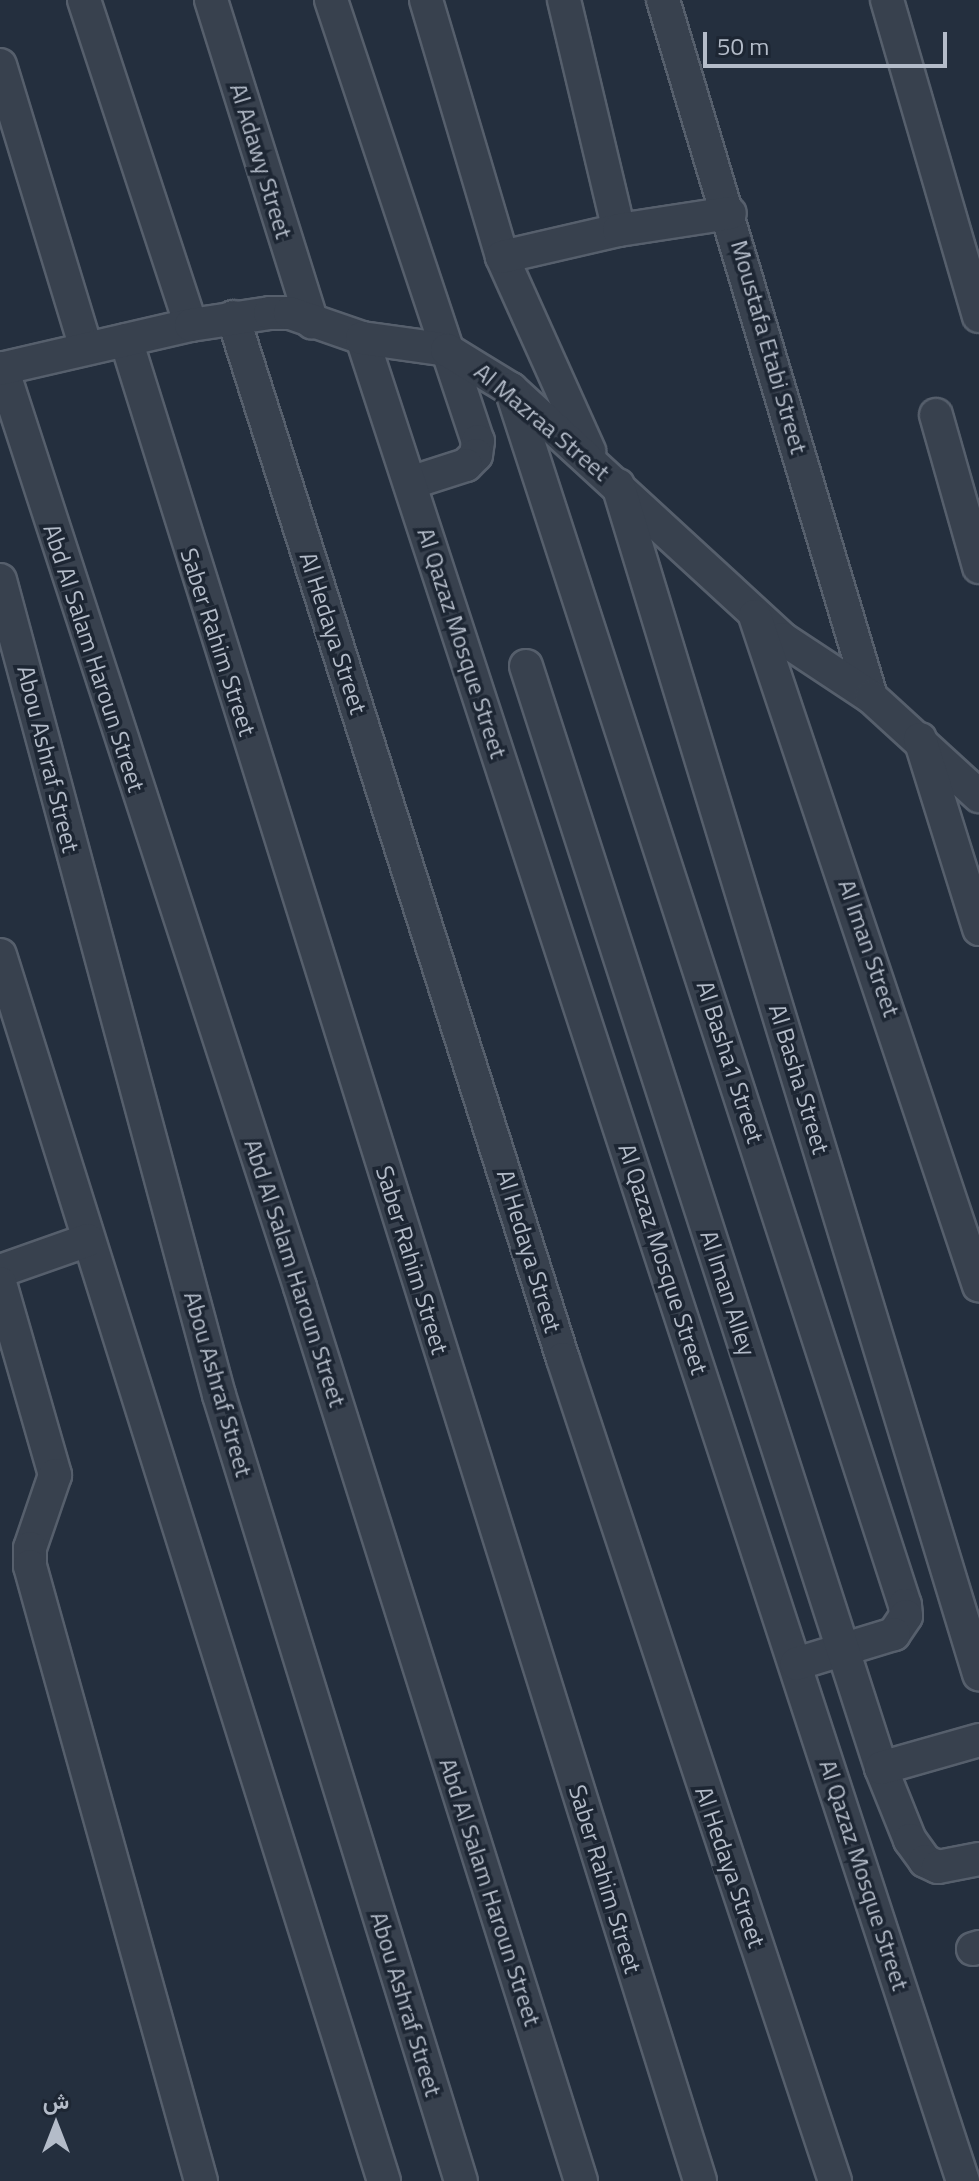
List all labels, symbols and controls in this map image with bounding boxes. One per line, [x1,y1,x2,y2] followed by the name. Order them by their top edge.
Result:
[707,16,951,66] scale bar
[717,28,769,64] text: 50 m
[224,80,298,242] street label: Al Adawy Street
[725,237,813,457] street label: Moustafa Etabi Street
[468,357,616,487] street label: Al Mazraa Street
[37,521,151,795] street label: Abd Al Salam Haroun Street
[411,524,513,762] street label: Al Qazaz Mosque Street
[174,545,262,739] street label: Saber Rahim Street
[293,548,373,718] street label: Al Hedaya Street
[11,663,85,855] street label: Abou Ashraf Street
[832,876,906,1020] street label: Al Iman Street
[690,977,770,1147] street label: Al Basha1 Street
[763,1001,835,1157] street label: Al Basha Street
[238,1136,352,1410] street label: Abd Al Salam Haroun Street
[612,1140,714,1378] street label: Al Qazaz Mosque Street
[370,1162,454,1358] street label: Saber Rahim Street
[491,1166,567,1336] street label: Al Hedaya Street
[694,1227,762,1359] street label: Al Iman Alley
[178,1288,258,1480] street label: Abou Ashraf Street
[433,1755,547,2029] street label: Abd Al Salam Haroun Street
[813,1756,915,1994] street label: Al Qazaz Mosque Street
[563,1781,647,1977] street label: Saber Rahim Street
[689,1783,771,1951] street label: Al Hedaya Street
[364,1908,448,2100] street label: Abou Ashraf Street
[43,2084,69,2118] text: ش
[16,2085,96,2165] north arrow

